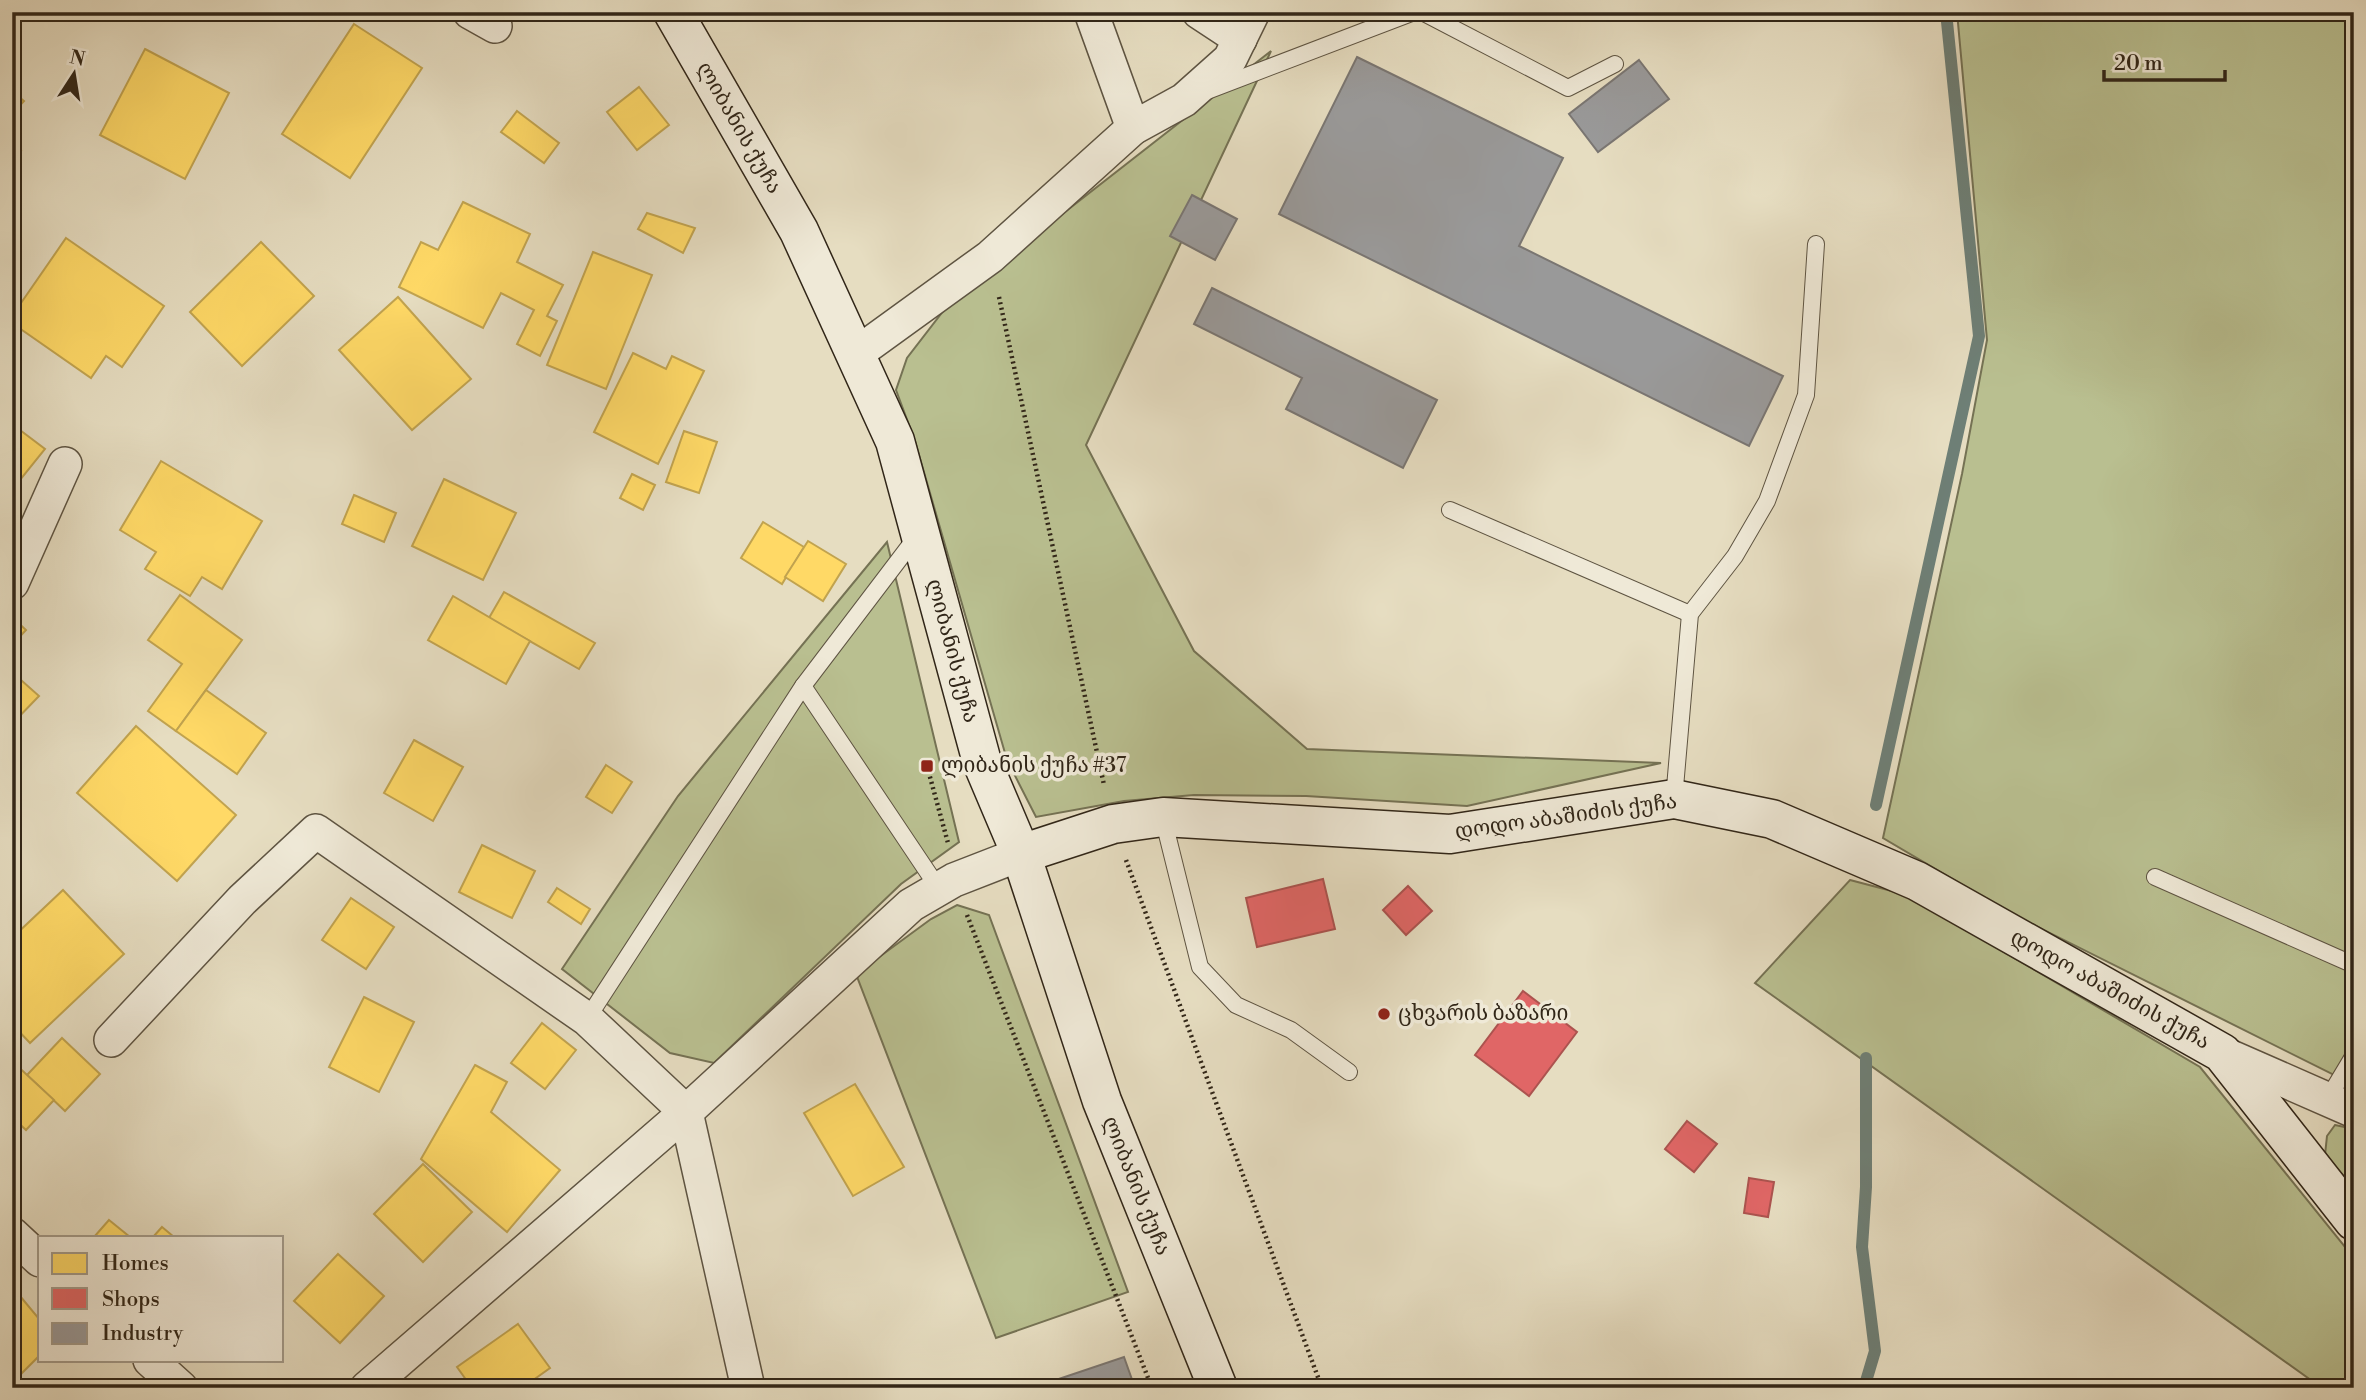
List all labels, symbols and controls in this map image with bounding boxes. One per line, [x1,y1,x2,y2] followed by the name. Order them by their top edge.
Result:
[38,38,108,108] north arrow
[2104,38,2224,82] scale bar
[67,45,87,72] text: N
[2114,51,2163,77] text: 20 m
[691,58,787,198] street label: ლიბანის ქუჩა
[920,576,984,726] street label: ლიბანის ქუჩა
[941,753,1127,779] place label: ლიბანის ქუჩა #37
[919,758,935,774] marker: ლიბანის ქუჩა #37
[1453,789,1679,845] street label: დოდო აბაშიძის ქუჩა
[2006,924,2214,1056] street label: დოდო აბაშიძის ქუჩა
[1398,1001,1568,1027] place label: ცხვარის ბაზარი
[1376,1006,1392,1022] marker: ცხვარის ბაზარი
[1096,1113,1176,1259] street label: ლიბანის ქუჩა
[38,1236,284,1362] legend
[102,1251,169,1277] text: Homes
[102,1287,160,1313] text: Shops
[102,1321,184,1347] text: Industry

